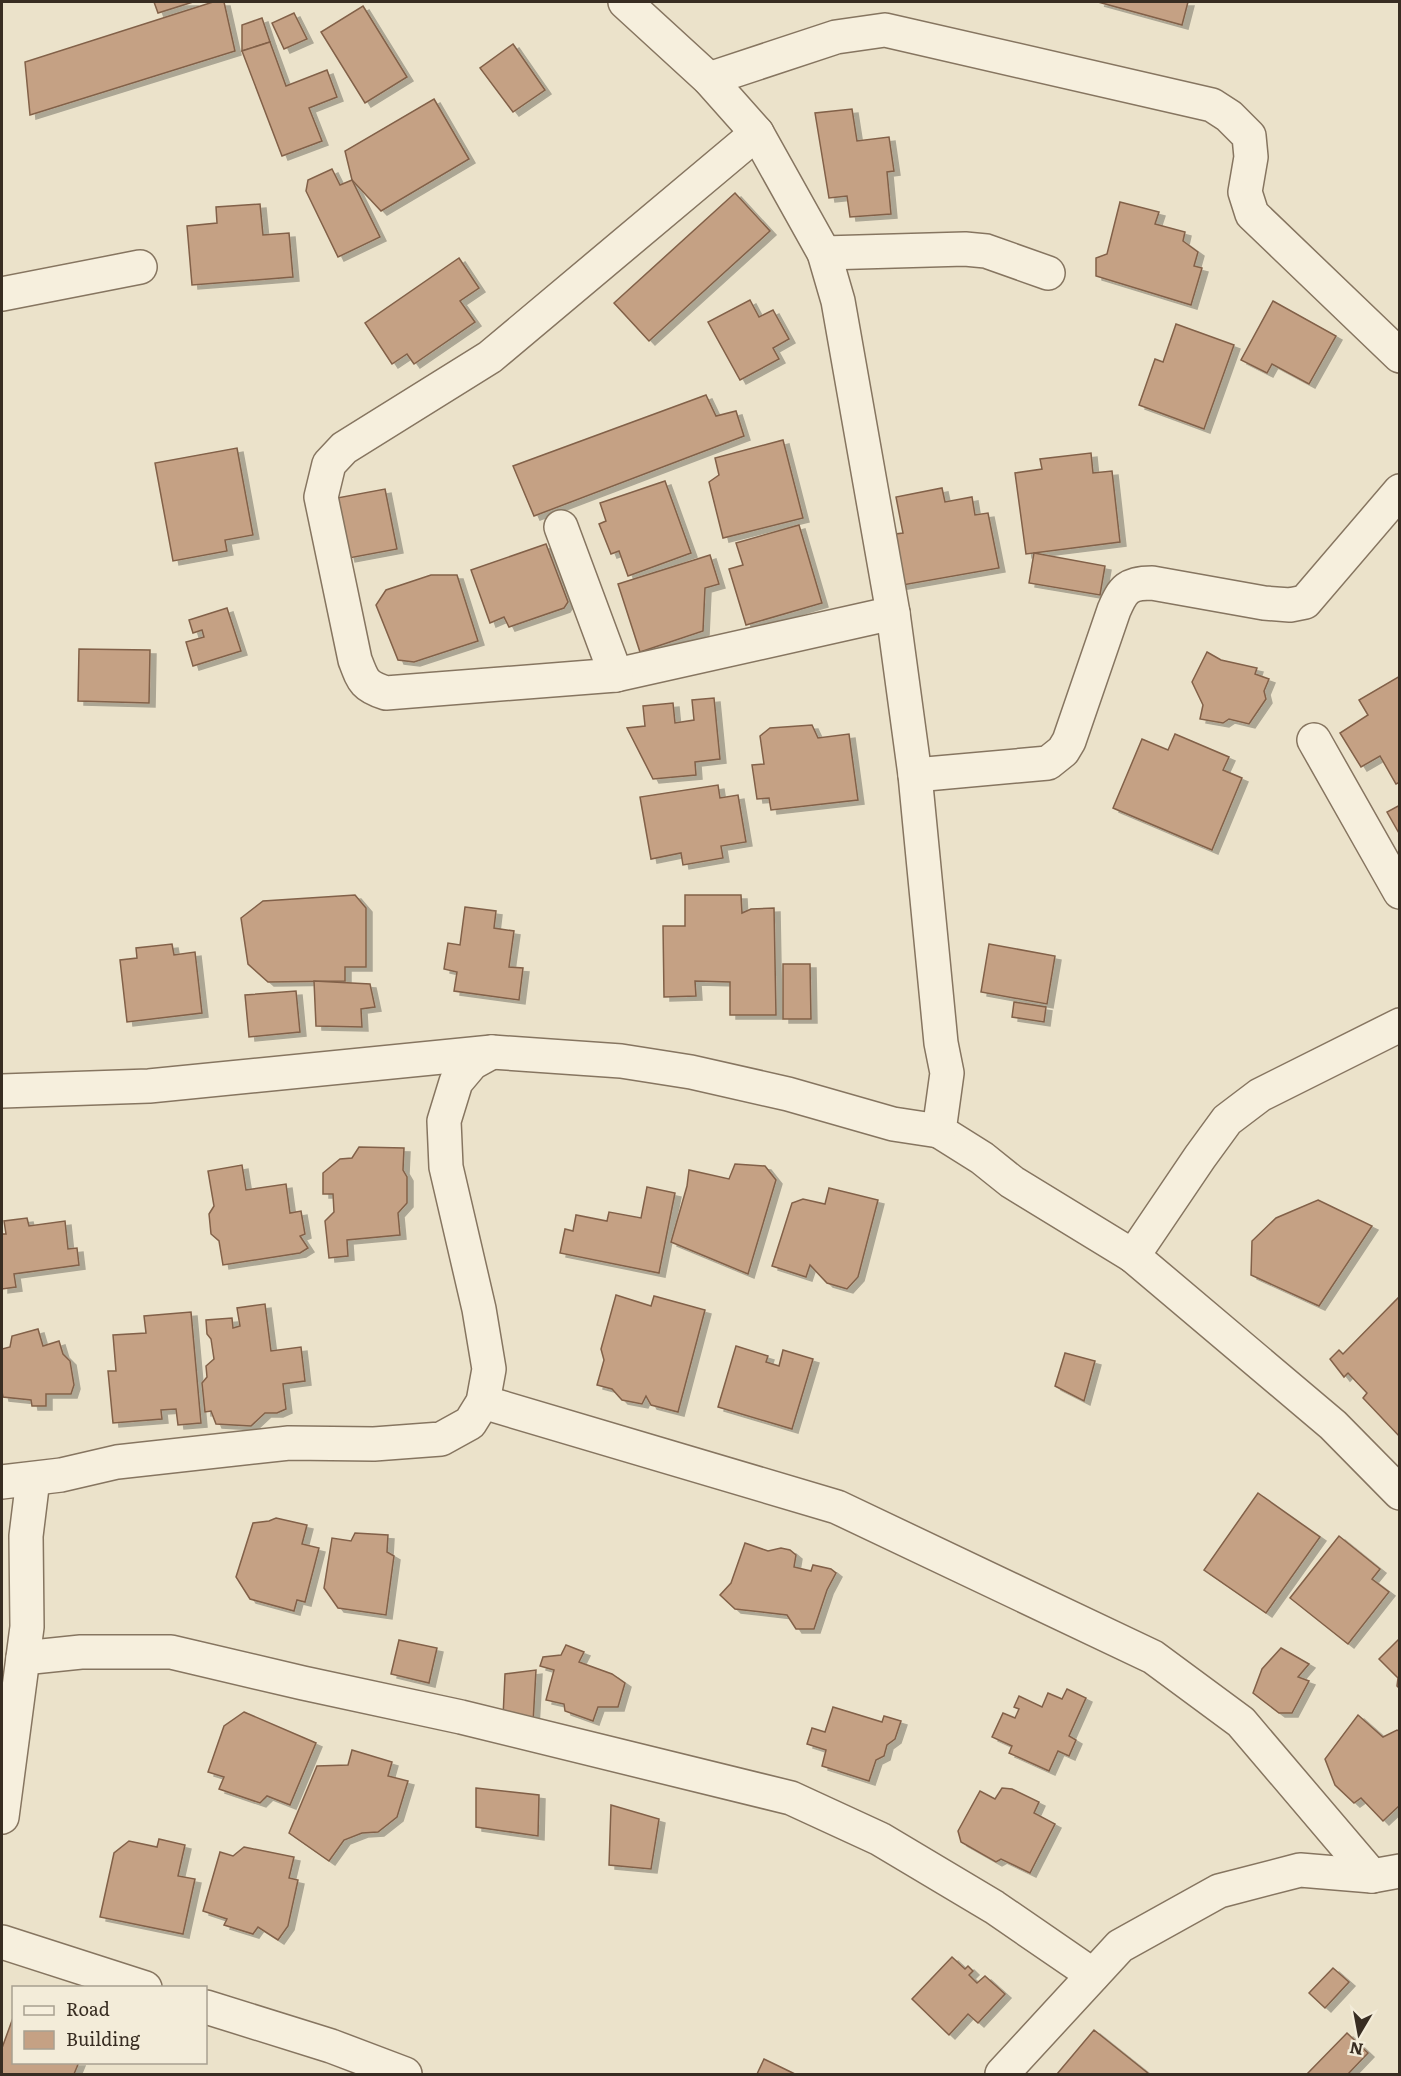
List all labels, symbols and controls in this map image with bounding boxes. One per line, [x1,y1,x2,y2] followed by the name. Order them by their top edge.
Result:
[12,1986,207,2064] legend
[66,1995,110,2022] text: Road
[1329,2004,1389,2064] north arrow
[66,2025,141,2052] text: Building
[1348,2037,1365,2063] text: N

